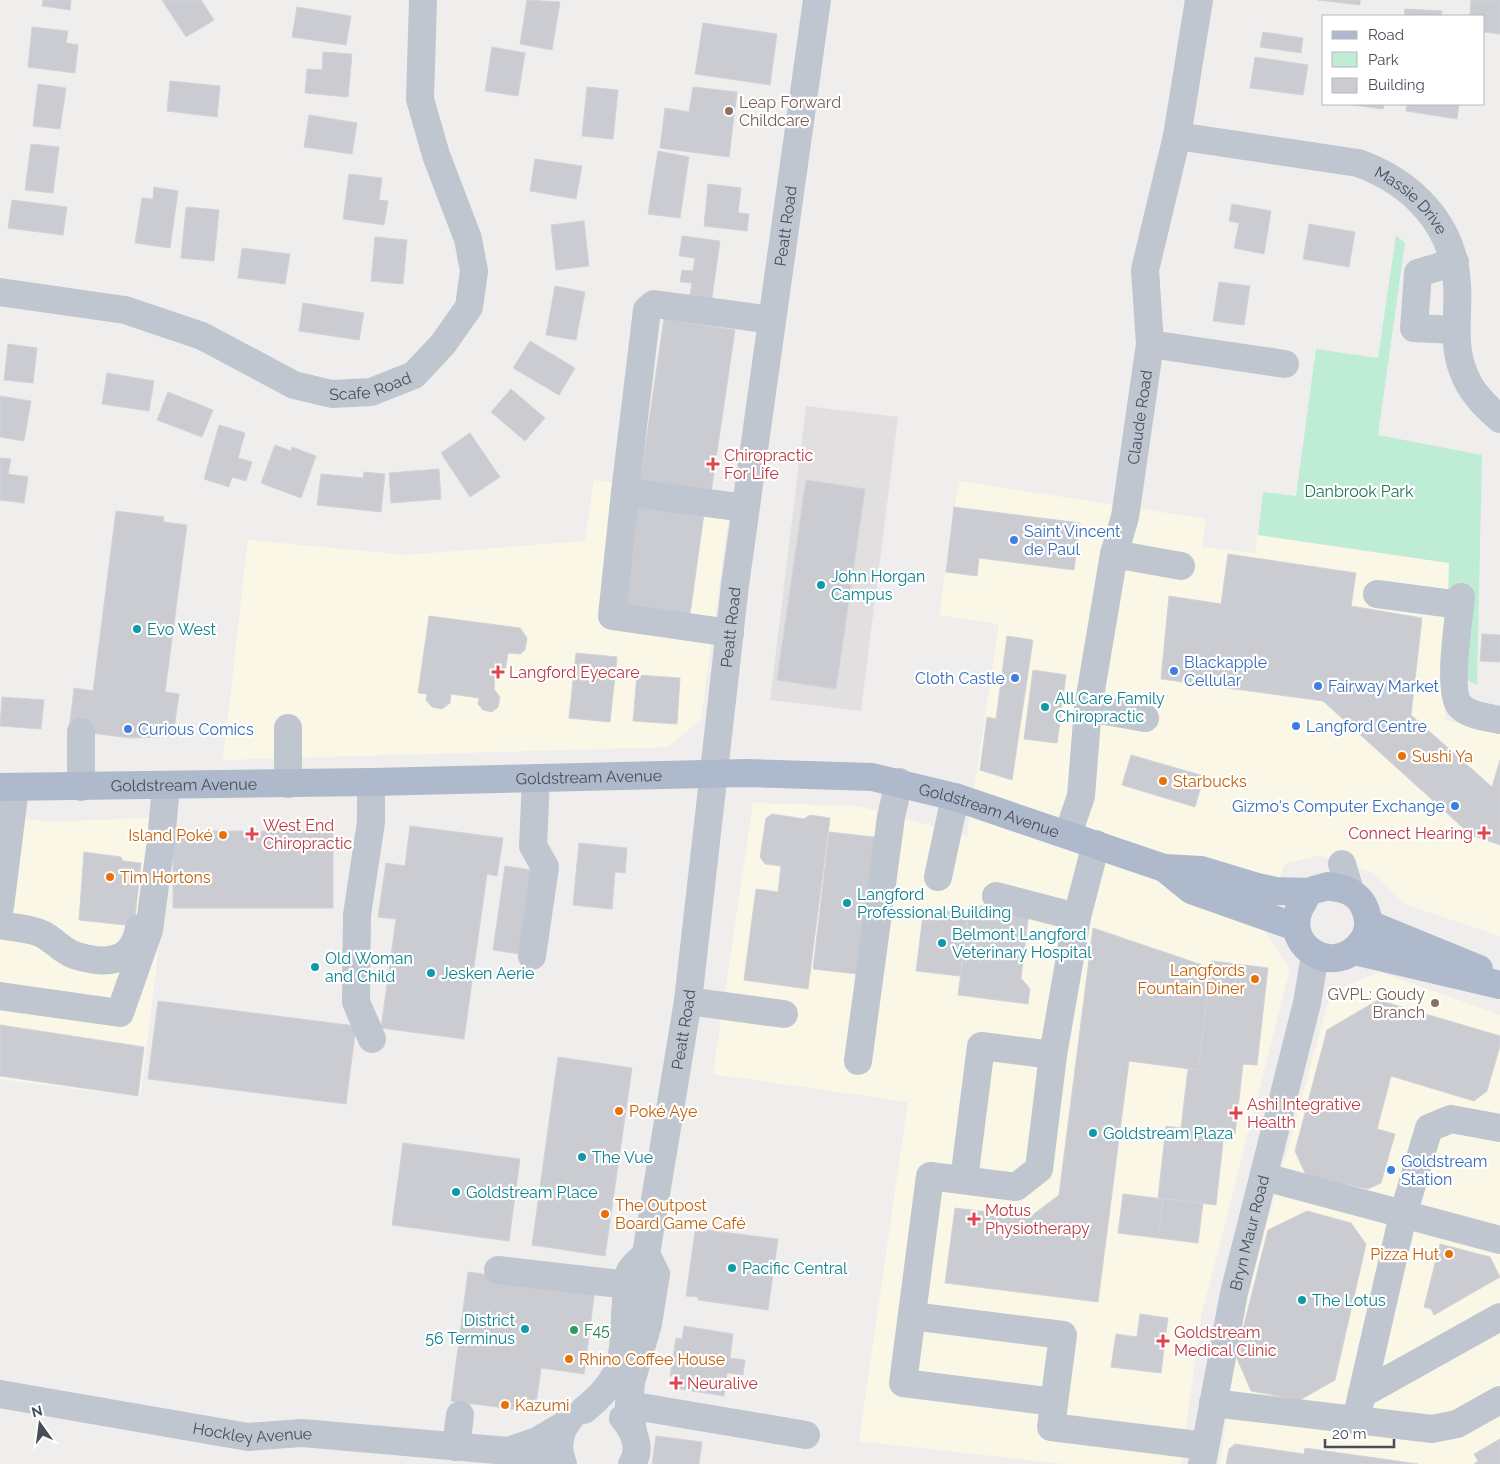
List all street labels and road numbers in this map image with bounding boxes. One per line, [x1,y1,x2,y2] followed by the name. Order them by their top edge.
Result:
[1372,162,1452,237] street label: Massie Drive
[770,184,800,267] street label: Peatt Road
[329,368,414,404] street label: Scafe Road
[1123,369,1156,466] street label: Claude Road
[716,586,744,669] street label: Peatt Road
[515,766,662,788] street label: Goldstream Avenue
[111,774,257,795] street label: Goldstream Avenue
[917,779,1062,841] street label: Goldstream Avenue
[667,988,699,1071] street label: Peatt Road
[1225,1173,1273,1293] street label: Bryn Maur Road
[191,1418,313,1447] street label: Hockley Avenue

